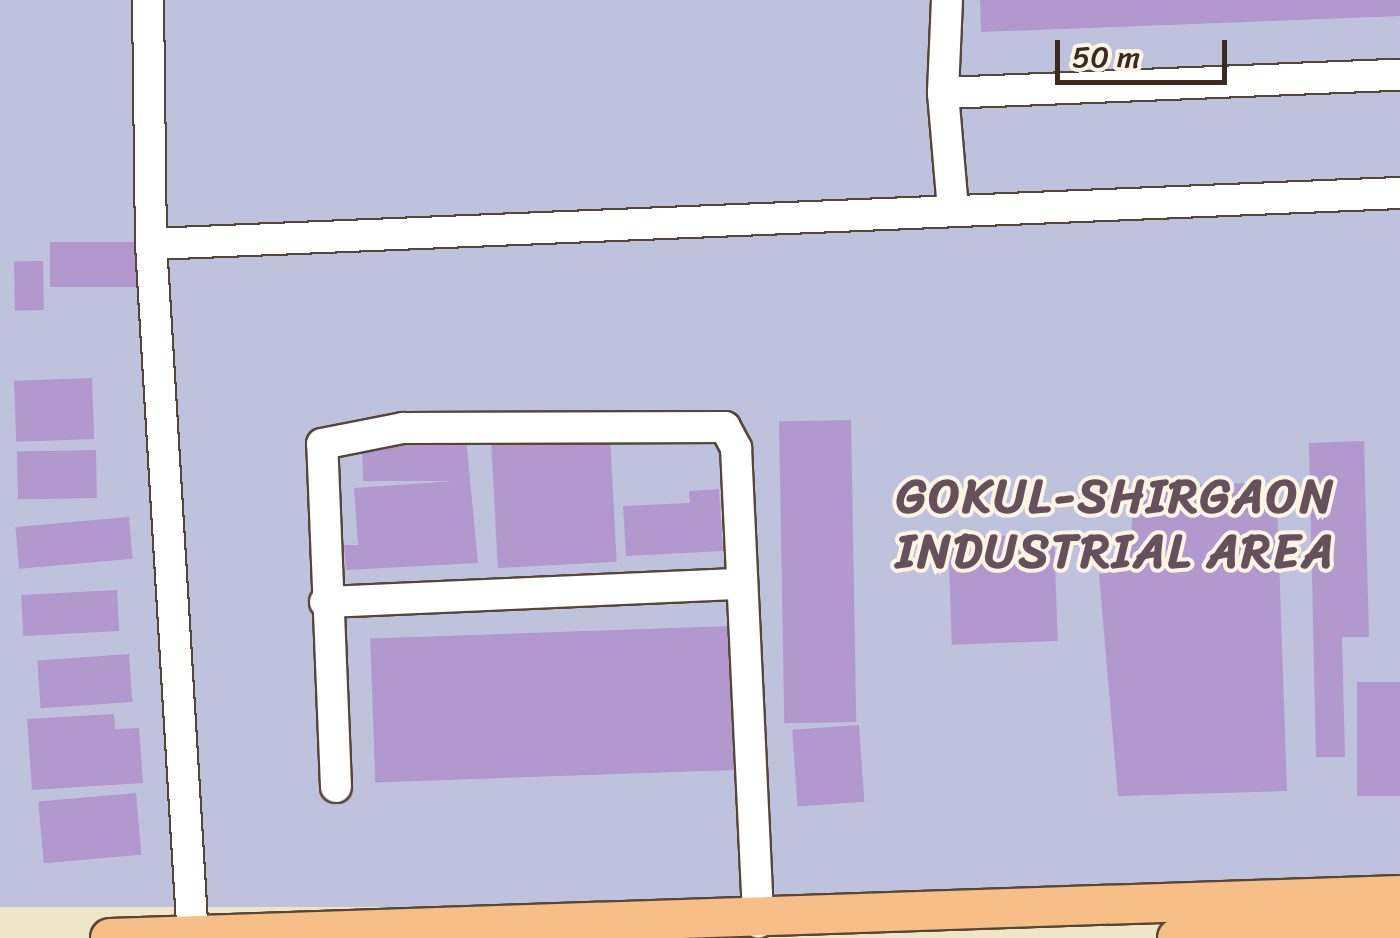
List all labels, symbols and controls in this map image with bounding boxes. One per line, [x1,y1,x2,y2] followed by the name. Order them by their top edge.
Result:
[1060,20,1232,82] scale bar
[1072,30,1140,84] text: 50 m
[899,466,1333,579] district label: GOKUL-SHIRGAON INDUSTRIAL AREA

